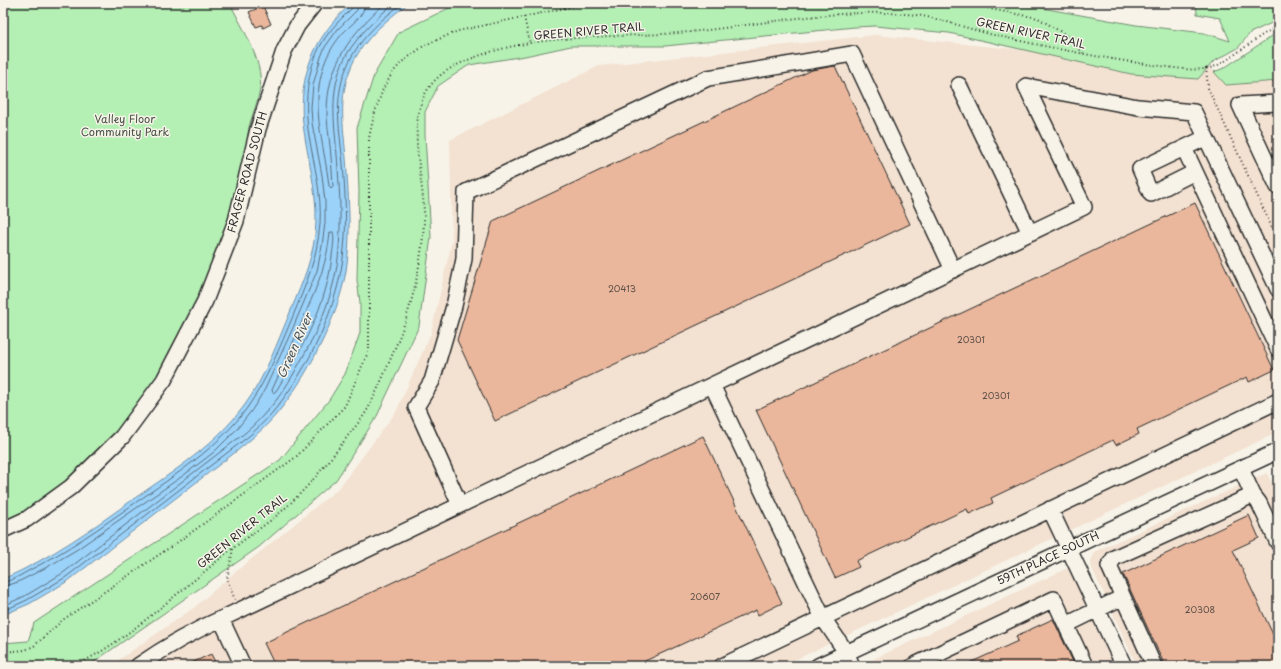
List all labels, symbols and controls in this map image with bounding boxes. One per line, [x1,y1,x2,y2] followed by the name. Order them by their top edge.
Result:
[975,13,1088,52] street label: GREEN RIVER TRAIL
[533,17,646,44] street label: GREEN RIVER TRAIL
[222,109,271,234] street label: FRAGER ROAD SOUTH
[81,110,170,140] park label: Valley Floor Community Park
[608,281,636,295] house number: 20413
[272,309,317,381] water label: Green River
[957,332,985,346] house number: 20301
[982,388,1010,402] house number: 20301
[193,489,291,572] street label: GREEN RIVER TRAIL
[994,526,1102,589] street label: 59TH PLACE SOUTH
[690,589,720,603] house number: 20607
[1185,602,1215,616] house number: 20308

